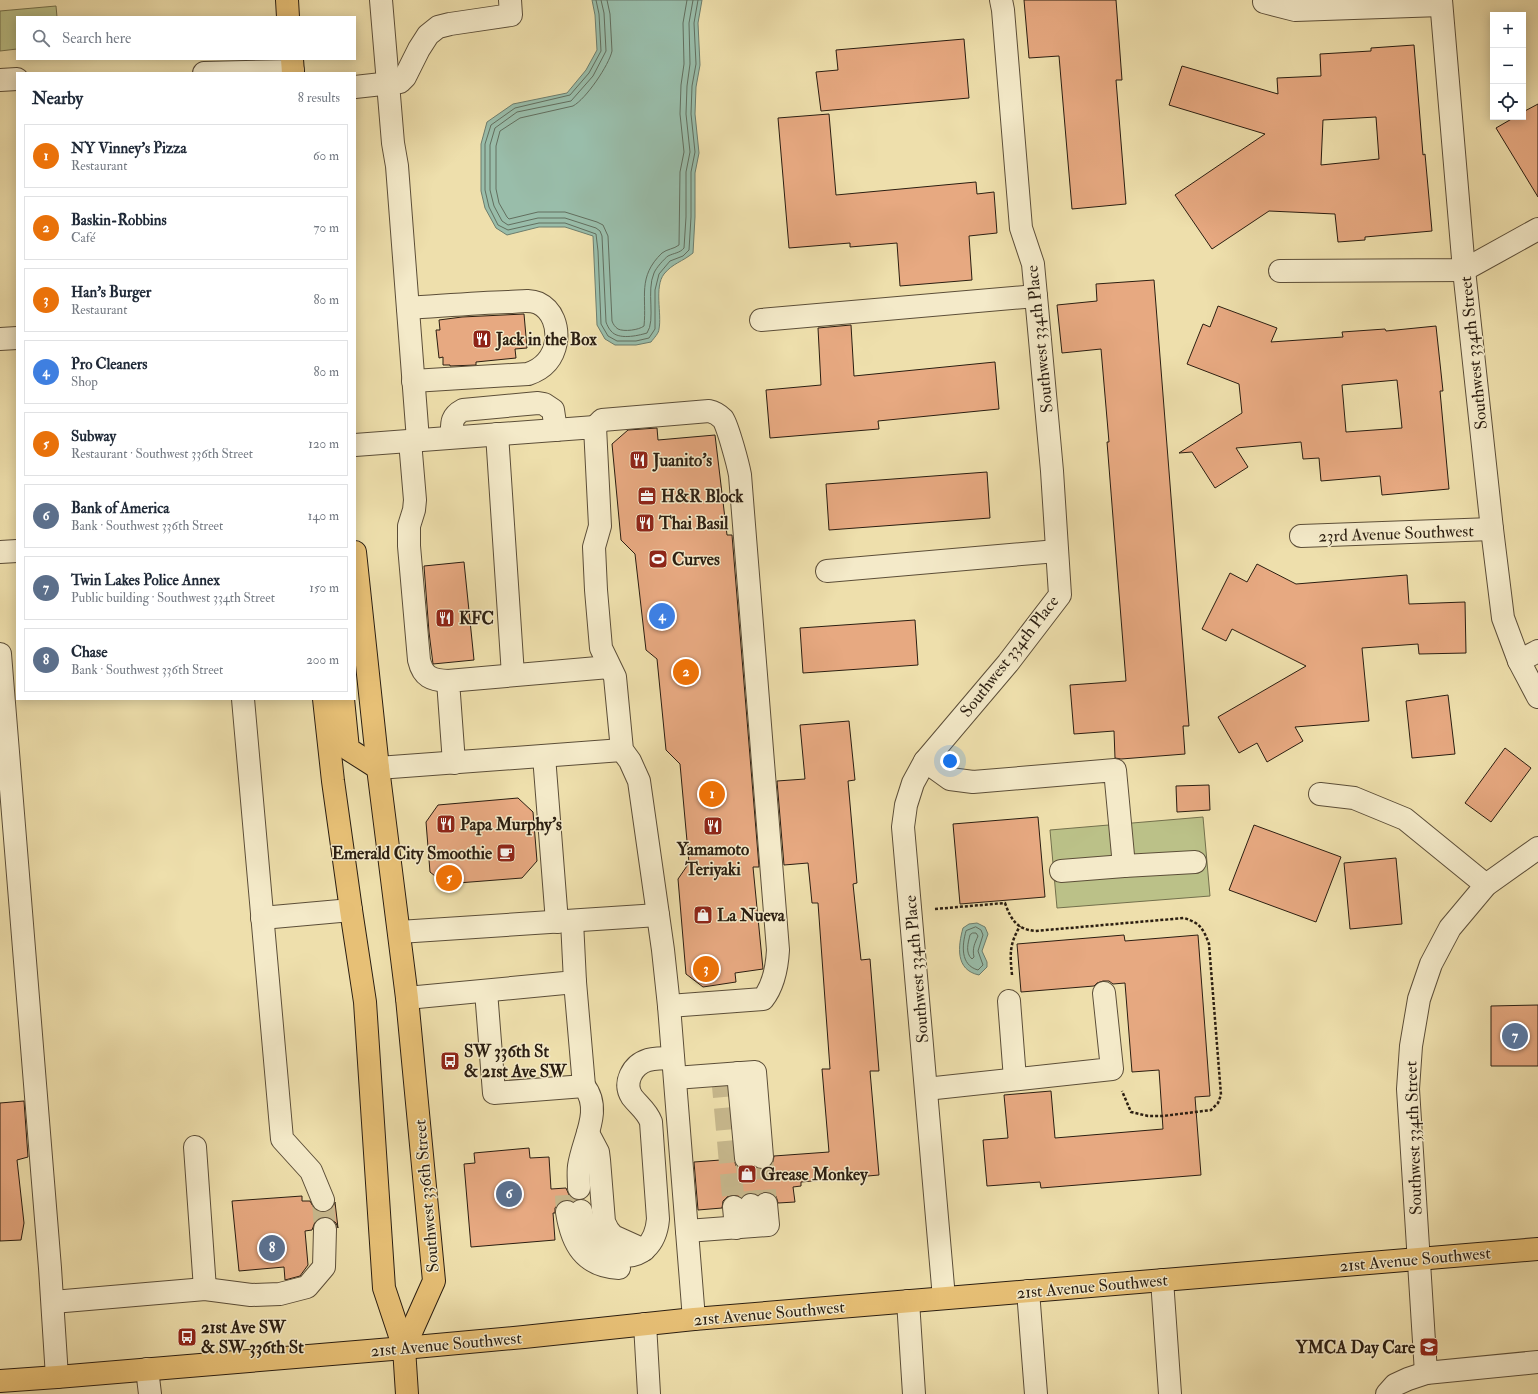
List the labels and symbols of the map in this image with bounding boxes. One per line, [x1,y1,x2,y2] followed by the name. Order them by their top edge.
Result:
[1021,264,1058,414] street label: Southwest 334th Place
[1455,275,1492,431] street label: Southwest 334th Street
[471,328,493,350] restaurant icon: Jack in the Box
[495,329,597,351] place label: Jack in the Box
[628,449,650,471] restaurant icon: Juanito's
[652,450,712,472] place label: Juanito's
[636,485,658,507] office icon: H&R Block
[661,486,744,507] place label: H&R Block
[634,512,656,534] restaurant icon: Thai Basil
[658,513,729,534] place label: Thai Basil
[1318,520,1475,547] street label: 23rd Avenue Southwest
[647,548,669,570] sports icon: Curves
[672,549,720,570] place label: Curves
[955,591,1063,721] street label: Southwest 334th Place
[649,601,675,631] pin: 4
[434,607,456,629] restaurant icon: KFC
[459,608,494,629] place label: KFC
[673,657,699,687] pin: 2
[940,751,960,771] your location
[699,779,725,809] pin: 1
[435,813,457,835] restaurant icon: Papa Murphy's
[460,814,562,836] place label: Papa Murphy's
[702,815,724,837] restaurant icon: Yamamoto Teriyaki
[676,839,749,881] place label: Yamamoto Teriyaki
[495,842,517,864] cafe icon: Emerald City Smoothie
[332,843,493,865] place label: Emerald City Smoothie
[436,863,462,893] pin: 5
[900,894,933,1044] street label: Southwest 334th Place
[692,904,714,926] shop icon: La Nueva
[717,905,786,926] place label: La Nueva
[693,954,719,984] pin: 3
[1502,1021,1528,1051] pin: 7
[464,1041,568,1082] place label: SW 336th St & 21st Ave SW
[439,1050,461,1072] bus stop icon: SW 336th St & 21st Ave SW
[1400,1060,1427,1215] street label: Southwest 334th Street
[409,1118,444,1273] street label: Southwest 336th Street
[736,1163,758,1185] shop icon: Grease Monkey
[761,1164,868,1186] place label: Grease Monkey
[496,1179,522,1209] pin: 6
[259,1233,285,1263] pin: 8
[1339,1242,1492,1277] street label: 21st Avenue Southwest
[1016,1269,1169,1304] street label: 21st Avenue Southwest
[693,1296,846,1331] street label: 21st Avenue Southwest
[201,1317,304,1358] place label: 21st Ave SW & SW 336th St
[176,1326,198,1348] bus stop icon: 21st Ave SW & SW 336th St
[370,1327,523,1362] street label: 21st Avenue Southwest
[1418,1336,1440,1358] school or university icon: YMCA Day Care
[1295,1337,1416,1359] place label: YMCA Day Care

